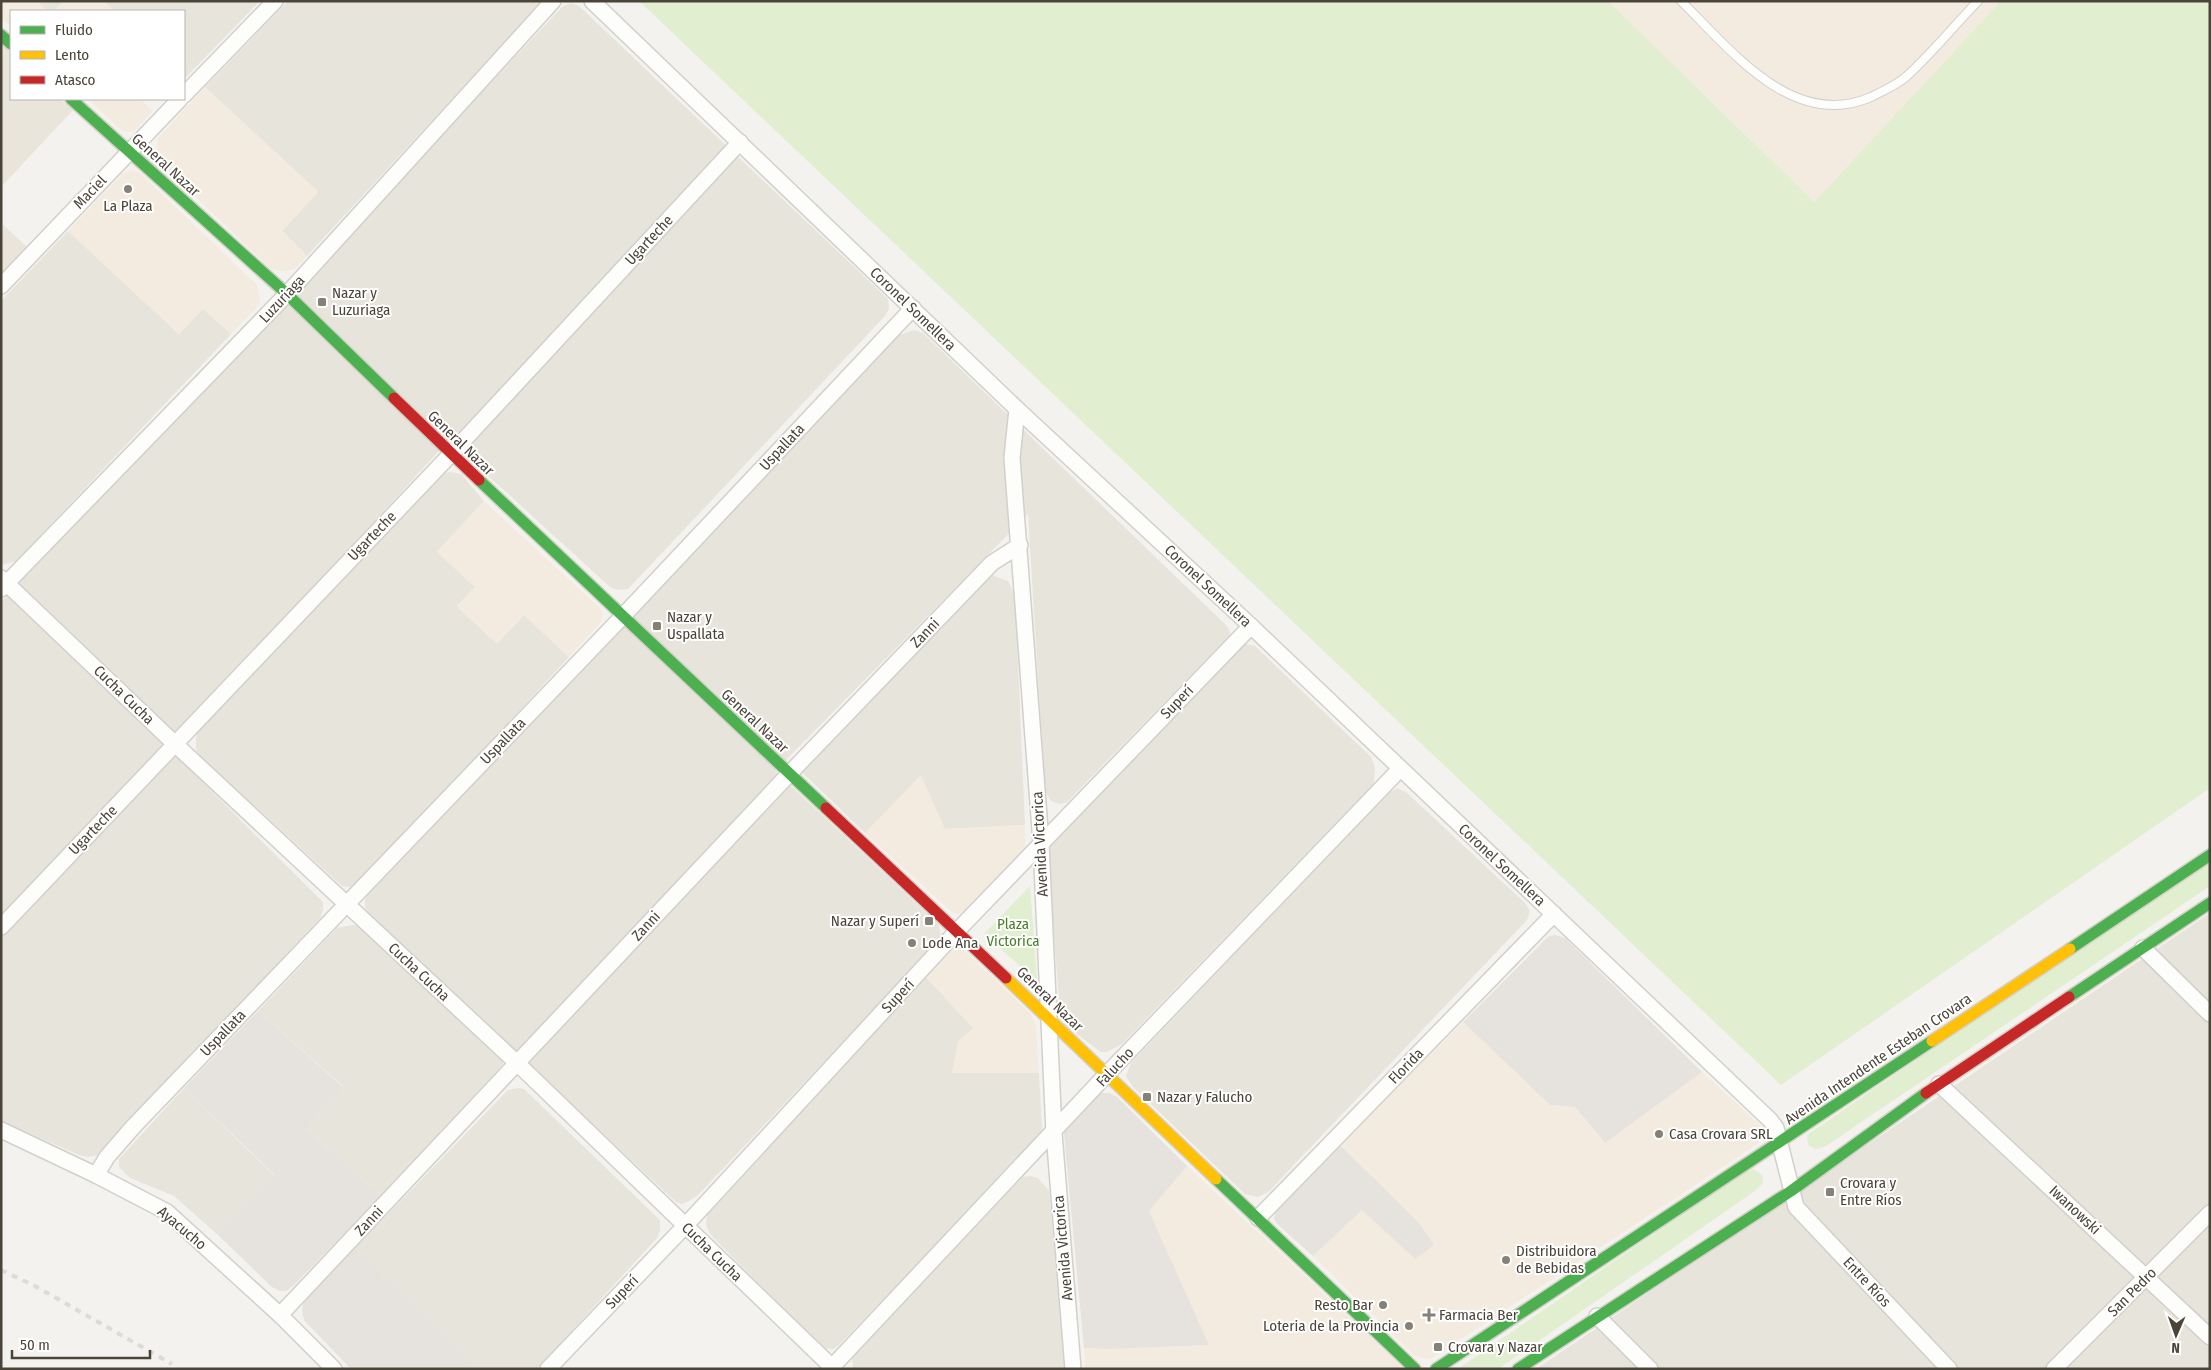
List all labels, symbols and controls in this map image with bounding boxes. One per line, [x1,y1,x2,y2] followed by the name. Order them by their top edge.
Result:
[10,10,185,100] legend
[55,21,93,39] text: Fluido
[55,46,89,64] text: Lento
[55,71,95,89] text: Atasco
[128,130,204,201] street label: General Nazar
[70,171,110,212] street label: Maciel
[122,183,134,195] marker: La Plaza
[103,197,153,215] place label: La Plaza
[621,211,677,269] street label: Ugarteche
[866,263,960,355] street label: Coronel Somellera
[256,272,308,326] street label: Luzuriaga
[332,284,390,319] place label: Nazar y Luzuriaga
[316,296,328,308] marker: Nazar y Luzuriaga
[424,407,499,480] street label: General Nazar
[756,420,808,474] street label: Uspallata
[344,507,400,565] street label: Ugarteche
[1161,541,1255,631] street label: Coronel Somellera
[667,608,725,643] place label: Nazar y Uspallata
[907,615,943,651] street label: Zanni
[651,620,663,632] marker: Nazar y Uspallata
[90,662,158,728] street label: Cucha Cucha
[1157,681,1197,723] street label: Superí
[718,685,793,757] street label: General Nazar
[477,714,529,768] street label: Uspallata
[1028,791,1052,897] street label: Avenida Victorica
[65,801,121,859] street label: Ugarteche
[1455,820,1549,910] street label: Coronel Somellera
[628,908,664,944] street label: Zanni
[831,912,919,930] place label: Nazar y Superí
[923,915,935,927] marker: Nazar y Superí
[986,915,1040,950] park label: Plaza Victorica
[922,934,978,952] place label: Lode Ana
[906,937,918,949] marker: Lode Ana
[385,939,453,1005] street label: Cucha Cucha
[1013,963,1088,1036] street label: General Nazar
[878,975,918,1017] street label: Superí
[1781,990,1975,1128] street label: Avenida Intendente Esteban Crovara
[197,1006,249,1060] street label: Uspallata
[1092,1044,1138,1090] street label: Falucho
[1385,1044,1427,1088] street label: Florida
[1157,1088,1253,1106] place label: Nazar y Falucho
[1141,1091,1153,1103] marker: Nazar y Falucho
[1669,1125,1773,1143] place label: Casa Crovara SRL
[1653,1128,1665,1140] marker: Casa Crovara SRL
[1840,1174,1902,1209] place label: Crovara y Entre Ríos
[2046,1182,2104,1238] street label: Iwanowski
[1824,1186,1836,1198] marker: Crovara y Entre Ríos
[1049,1195,1077,1301] street label: Avenida Victorica
[154,1202,210,1254] street label: Ayacucho
[351,1203,387,1239] street label: Zanni
[678,1219,746,1285] street label: Cucha Cucha
[1516,1242,1596,1277] place label: Distribuidora de Bebidas
[1839,1253,1895,1311] street label: Entre Ríos
[1500,1254,1512,1266] marker: Distribuidora de Bebidas
[2104,1264,2160,1320] street label: San Pedro
[602,1271,642,1313] street label: Superí
[1314,1296,1374,1314] place label: Resto Bar
[1377,1299,1389,1311] marker: Resto Bar
[1439,1306,1519,1324] place label: Farmacia Ber
[1423,1309,1435,1321] marker: Farmacia Ber
[2151,1310,2201,1360] north arrow
[1263,1317,1399,1335] place label: Loteria de la Provincia
[1403,1320,1415,1332] marker: Loteria de la Provincia
[12,1328,150,1360] scale bar
[20,1336,50,1354] text: 50 m
[1448,1338,1543,1356] place label: Crovara y Nazar
[2171,1339,2180,1356] text: N
[1432,1341,1444,1353] marker: Crovara y Nazar

